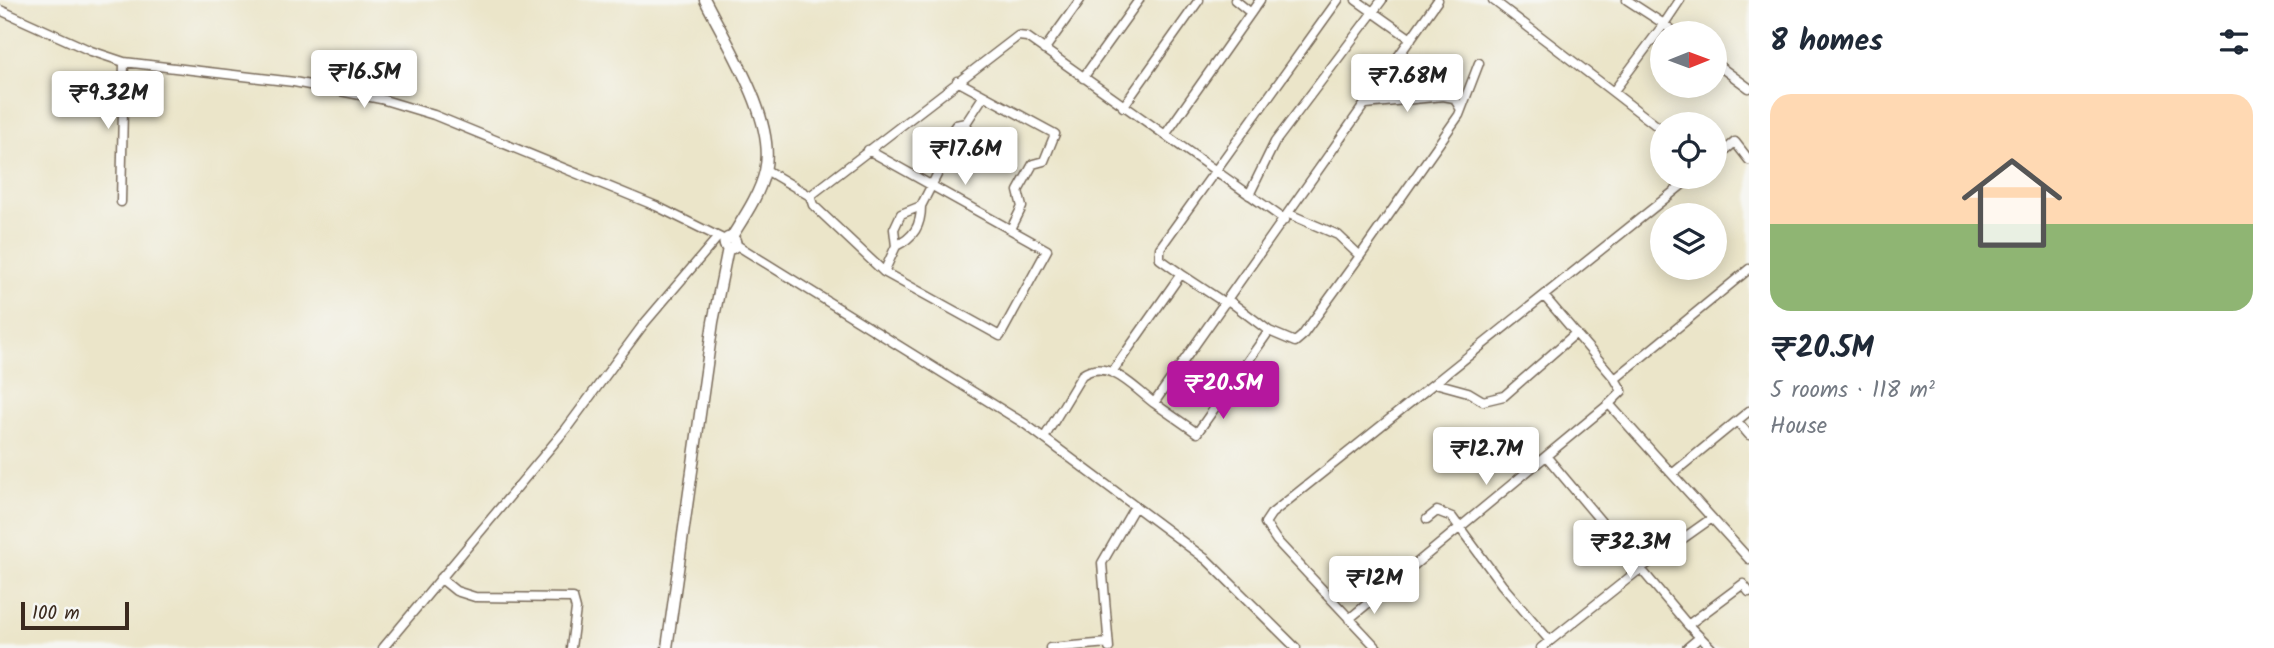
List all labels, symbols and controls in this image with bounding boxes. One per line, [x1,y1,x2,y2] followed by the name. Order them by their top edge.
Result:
[1770,18,1883,66] text: 8 homes
[1650,21,1727,98] north arrow
[1650,21,1727,280] map controls
[2215,23,2253,61] icon: filters
[307,50,421,110] pin: ₹16.5M
[1350,54,1464,114] pin: ₹7.68M
[327,55,401,91] text: ₹16.5M
[1367,59,1447,95] text: ₹7.68M
[51,72,165,131] pin: ₹9.32M
[68,76,148,112] text: ₹9.32M
[1650,112,1727,189] button: locate
[908,128,1022,187] pin: ₹17.6M
[928,132,1002,168] text: ₹17.6M
[1949,140,2075,266] icon: home
[1650,203,1727,280] button: layers
[1770,325,1874,373] text: ₹20.5M
[1166,362,1280,421] pin: ₹20.5M
[1183,366,1263,402] text: ₹20.5M
[1770,373,1935,409] text: 5 rooms · 118 m²
[1770,409,1827,445] text: House
[1429,428,1543,487] pin: ₹12.7M
[1449,432,1523,468] text: ₹12.7M
[1573,520,1687,580] pin: ₹32.3M
[1589,525,1671,561] text: ₹32.3M
[1333,556,1415,616] pin: ₹12M
[1345,561,1403,597] text: ₹12M
[21,599,130,631] scale bar
[32,599,80,629] text: 100 m

